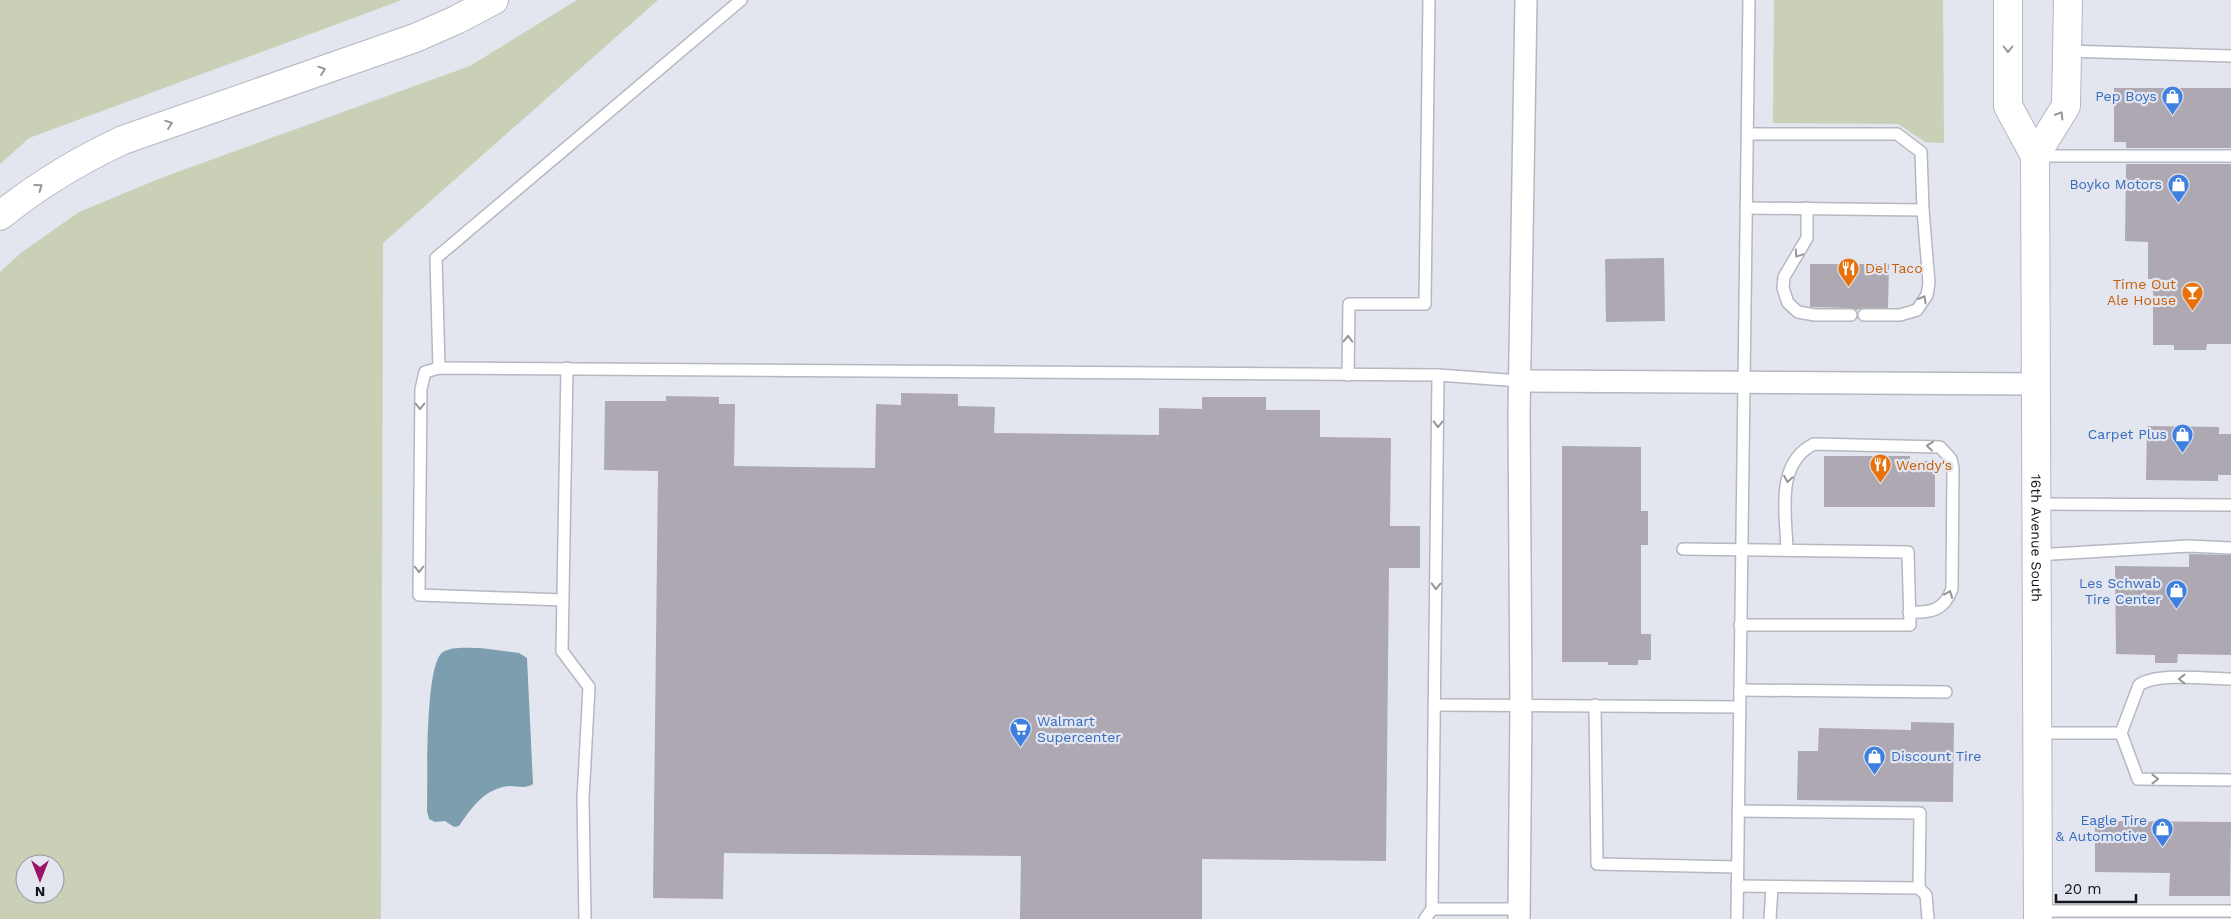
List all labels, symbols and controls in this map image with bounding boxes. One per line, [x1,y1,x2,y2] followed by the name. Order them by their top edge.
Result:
[2003,46,2013,53] one-way arrow
[317,66,326,76] one-way arrow
[2161,84,2185,115] shop icon: Pep Boys
[2095,88,2157,104] place label: Pep Boys
[2054,111,2064,120] one-way arrow
[164,120,173,130] one-way arrow
[2166,172,2190,203] shop icon: Boyko Motors
[2069,176,2162,192] place label: Boyko Motors
[33,184,42,192] one-way arrow
[1795,248,1804,258] one-way arrow
[1837,256,1861,287] restaurant icon: Del Taco
[1865,260,1923,276] place label: Del Taco
[2107,276,2176,308] place label: Time Out Ale House
[2180,280,2204,311] bar icon: Time Out Ale House
[1917,295,1927,304] one-way arrow
[1343,335,1353,343] one-way arrow
[415,402,425,410] one-way arrow
[1433,420,1443,428] one-way arrow
[2171,422,2195,453] shop icon: Carpet Plus
[2088,426,2167,442] place label: Carpet Plus
[1926,440,1934,451] one-way arrow
[1868,453,1892,484] restaurant icon: Wendy's
[1896,457,1952,473] place label: Wendy's
[1783,474,1793,483] one-way arrow
[2028,474,2045,602] street label: 16th Avenue South
[414,565,424,573] one-way arrow
[2079,575,2161,607] place label: Les Schwab Tire Center
[2165,579,2189,610] shop icon: Les Schwab Tire Center
[1431,583,1441,591] one-way arrow
[1943,590,1953,598] one-way arrow
[2178,674,2186,684] one-way arrow
[1037,713,1121,745] place label: Walmart Supercenter
[1009,717,1033,748] supermarket icon: Walmart Supercenter
[1863,744,1887,775] shop icon: Discount Tire
[1891,748,1981,764] place label: Discount Tire
[2151,774,2159,784] one-way arrow
[2055,812,2147,844] place label: Eagle Tire & Automotive
[2151,816,2175,847] shop icon: Eagle Tire & Automotive
[15,854,65,904] north arrow
[2056,872,2136,904] scale bar
[2064,880,2102,898] text: 20 m
[35,884,45,900] text: N

